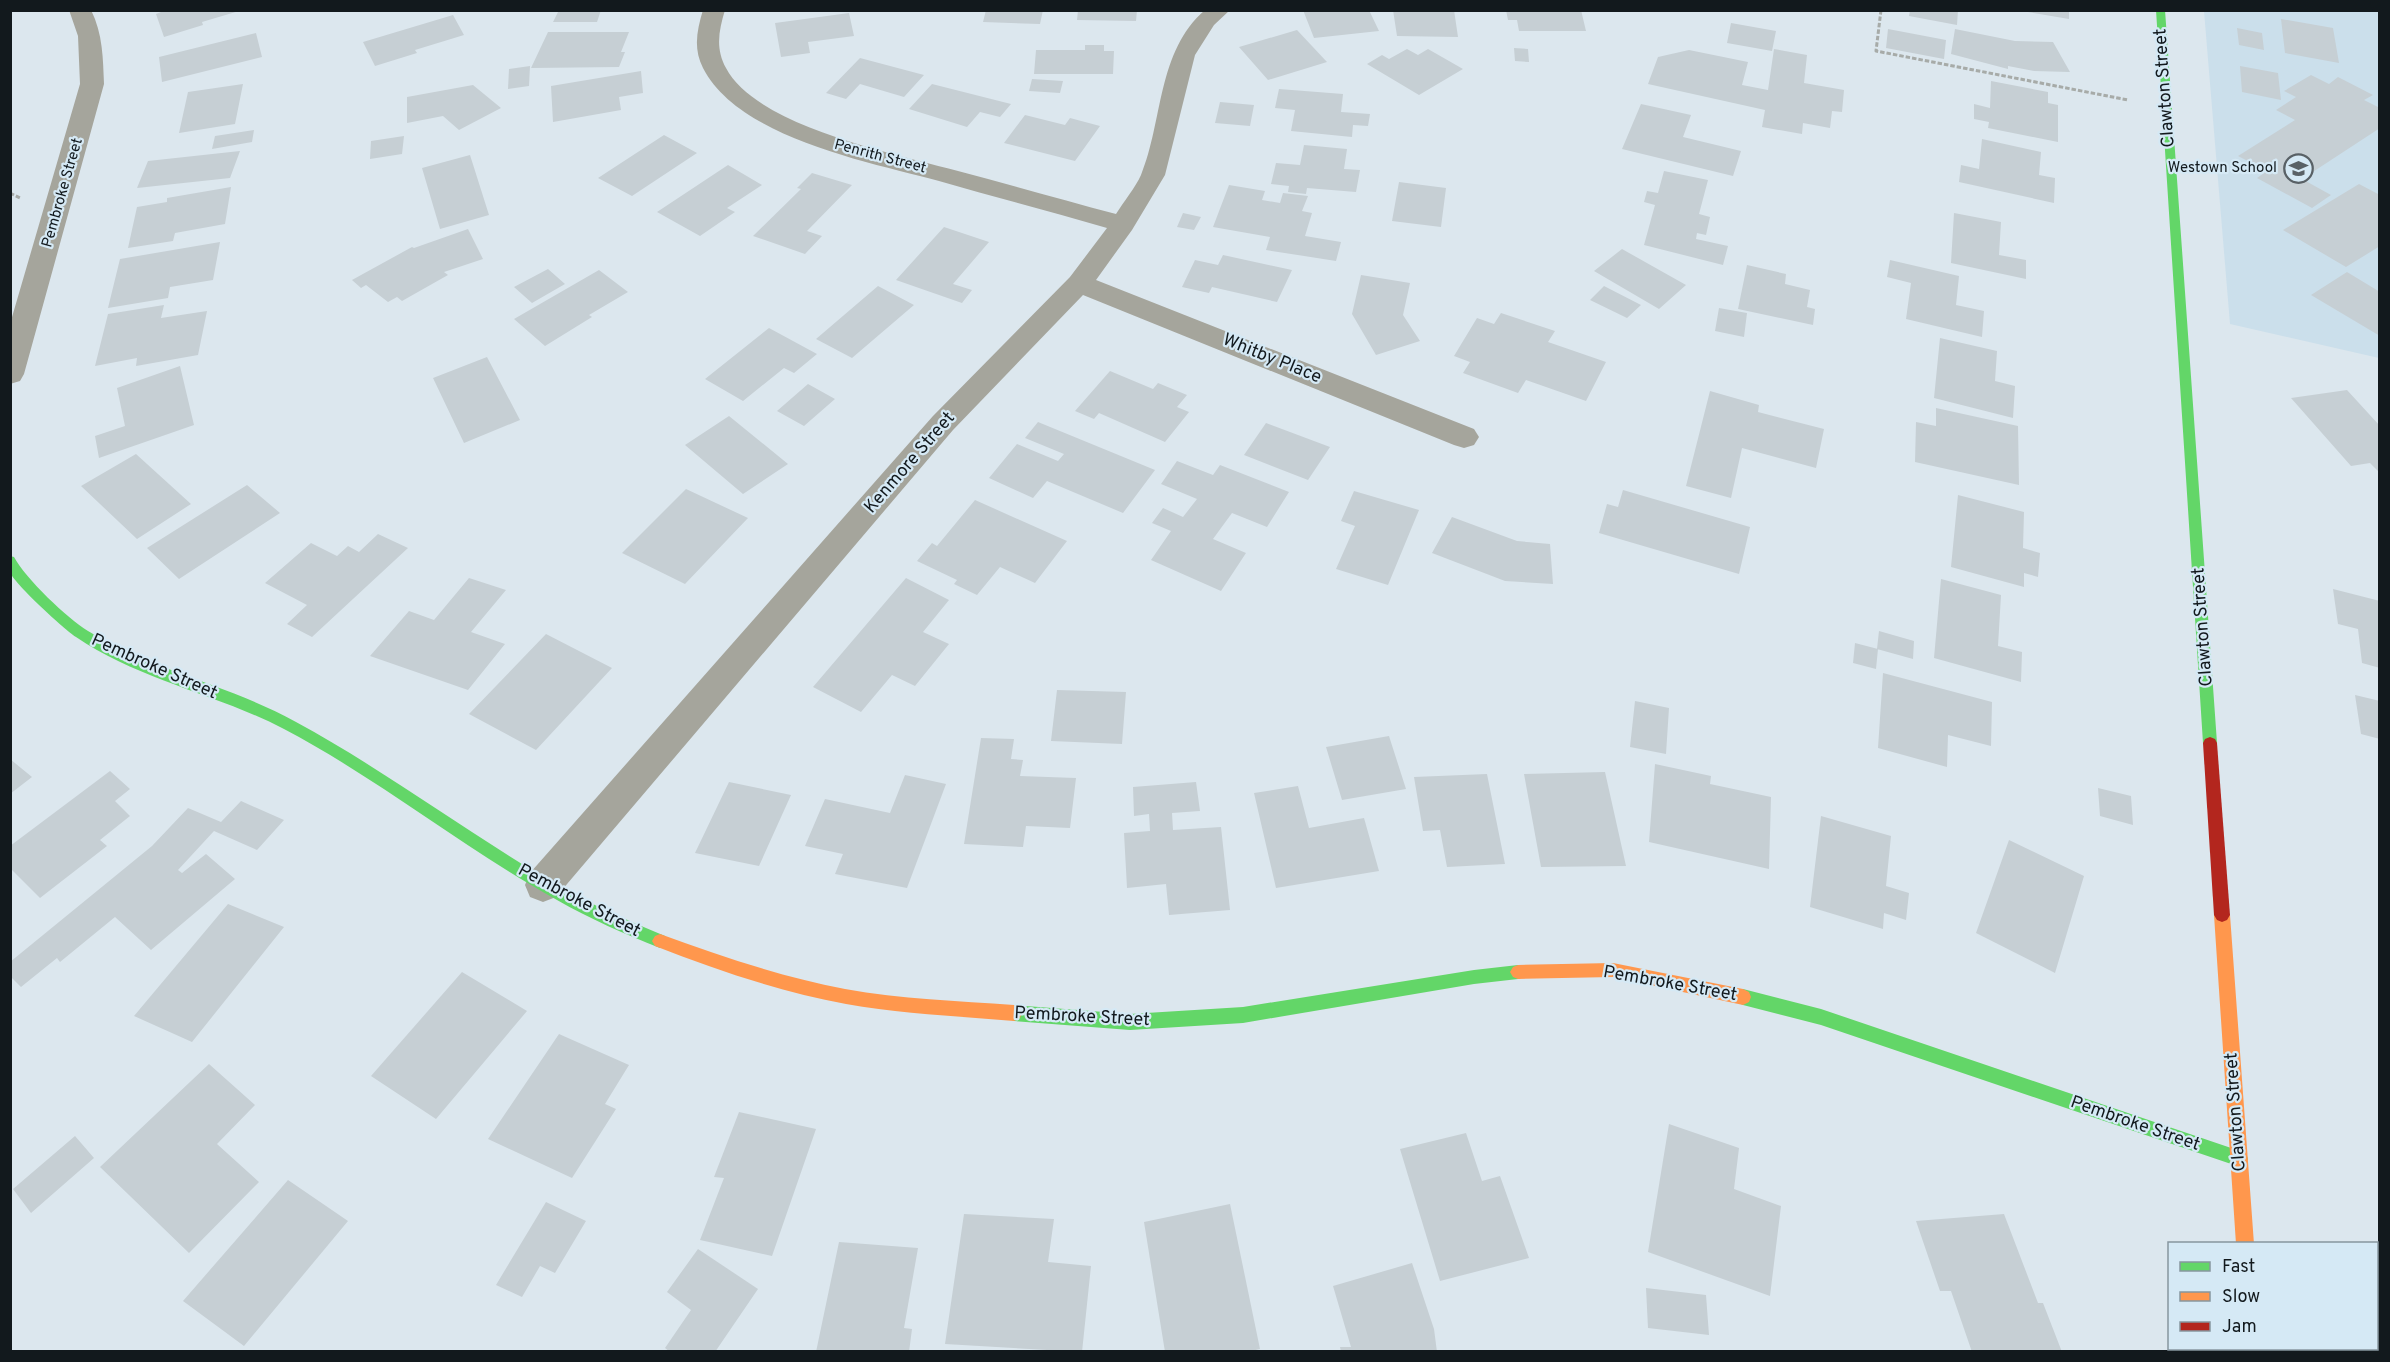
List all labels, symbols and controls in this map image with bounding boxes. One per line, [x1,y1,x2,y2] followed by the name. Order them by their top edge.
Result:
[2149,28,2181,148] street label: Clawton Street
[38,136,88,250] street label: Pembroke Street
[832,136,928,178] street label: Penrith Street
[2282,152,2314,184] school or university icon: Westown School
[2168,159,2277,178] place label: Westown School
[1219,329,1325,389] street label: Whitby Place
[860,407,960,519] street label: Kenmore Street
[2187,567,2219,687] street label: Clawton Street
[87,629,221,705] street label: Pembroke Street
[514,859,644,943] street label: Pembroke Street
[1601,961,1739,1007] street label: Pembroke Street
[1014,1002,1150,1032] street label: Pembroke Street
[2220,1052,2252,1172] street label: Clawton Street
[2067,1091,2203,1157] street label: Pembroke Street
[2168,1242,2378,1350] legend
[2222,1256,2255,1279] text: Fast
[2222,1286,2260,1309] text: Slow
[2222,1316,2257,1339] text: Jam

